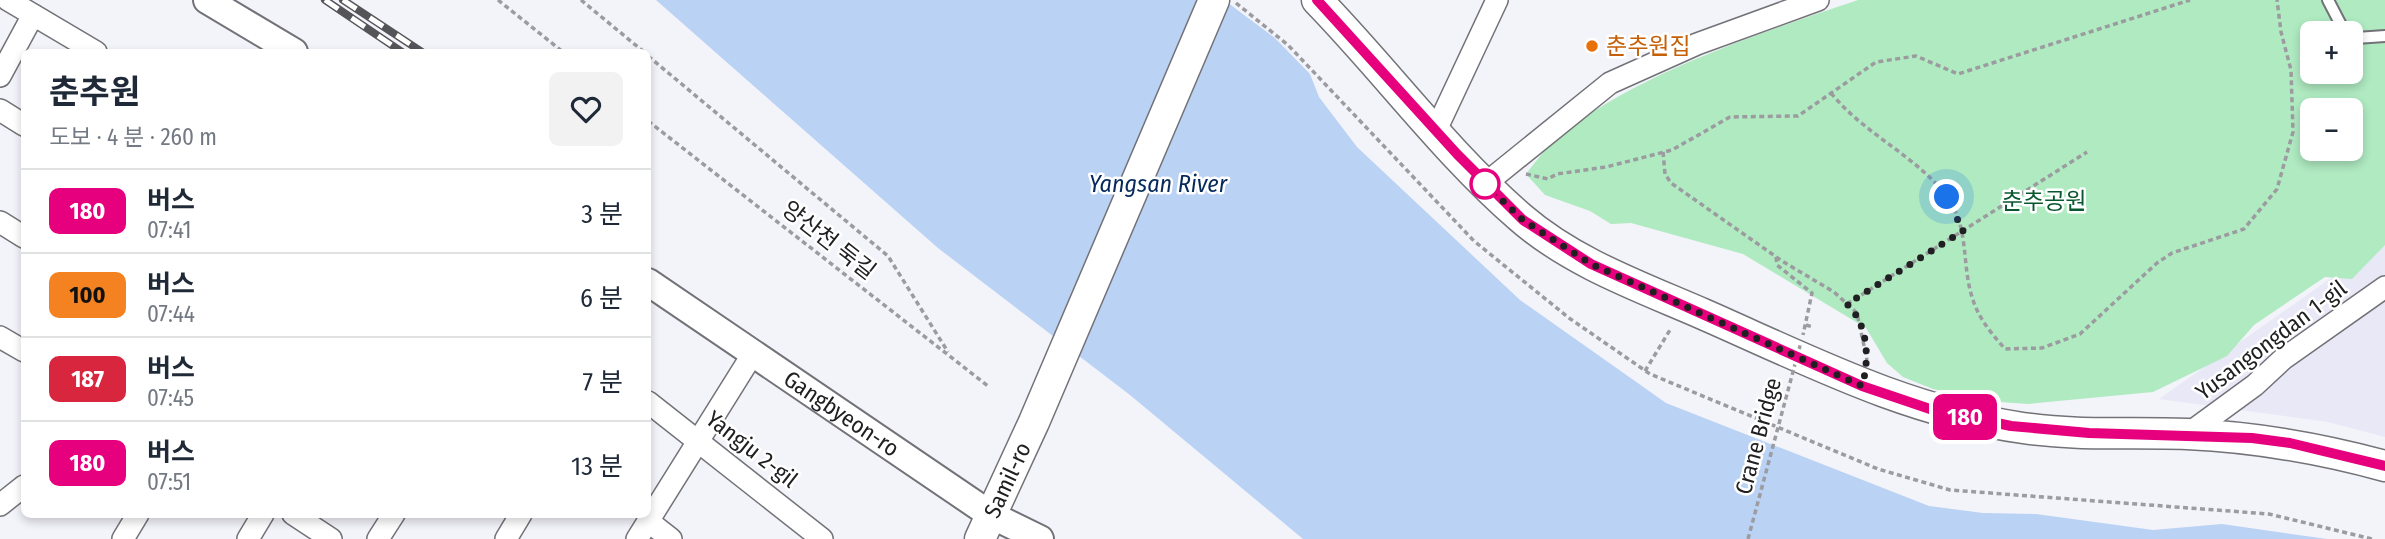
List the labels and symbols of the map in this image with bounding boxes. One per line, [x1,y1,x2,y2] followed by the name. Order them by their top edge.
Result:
[1606,32,1691,60] place label: 춘추원집
[1584,38,1600,54] marker: 춘추원집
[1470,169,1500,199] unlabelled marker
[1089,170,1228,198] water label: Yangsan River
[1929,179,1964,214] your location
[2002,187,2086,215] park label: 춘추공원
[777,195,881,285] street label: 양산천 둑길
[2190,274,2352,406] street label: Yusangongdan 1-gil
[779,364,905,463] street label: Gangbyeon-ro
[1729,375,1787,497] street label: Crane Bridge
[1925,394,2005,440] line badge: 180
[701,405,803,493] street label: Yangju 2-gil
[978,438,1037,522] street label: Samil-ro

